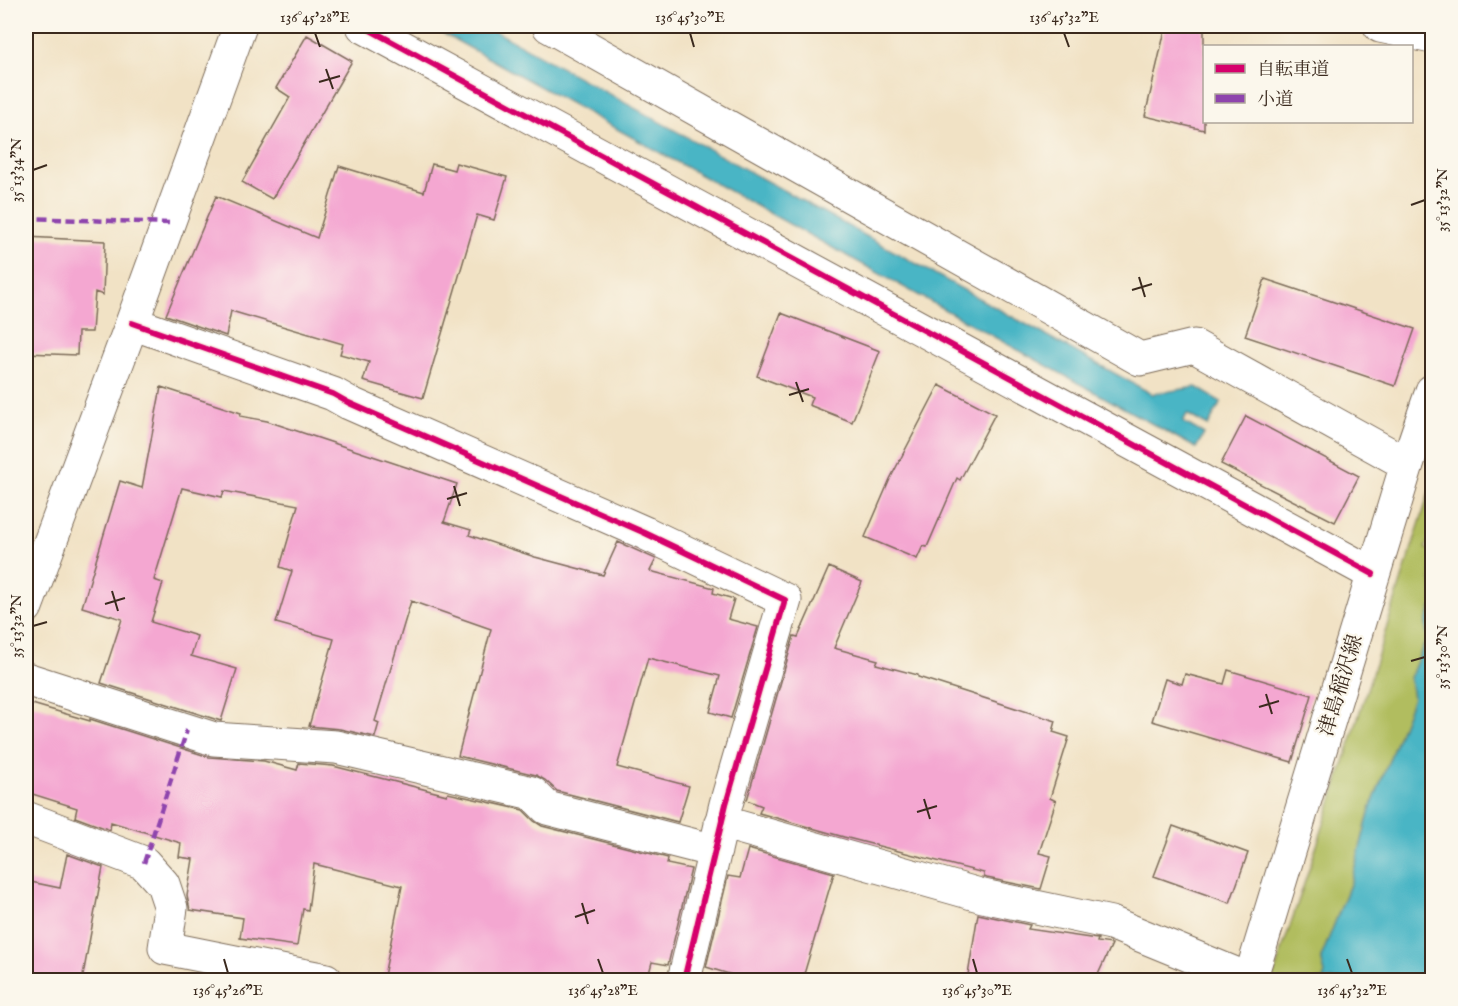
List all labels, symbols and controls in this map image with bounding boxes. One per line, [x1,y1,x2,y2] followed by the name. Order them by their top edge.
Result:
[280,8,350,27] text: 136°45'28"E
[655,8,725,27] text: 136°45'30"E
[1029,8,1099,27] text: 136°45'32"E
[1203,45,1413,123] legend
[1257,59,1329,82] text: 自転車道
[1257,89,1293,112] text: 小道
[7,138,26,202] text: 35°13'34"N
[1433,168,1452,232] text: 35°13'32"N
[7,594,26,658] text: 35°13'32"N
[1433,625,1452,689] text: 35°13'30"N
[1313,631,1370,740] street label: 津島稲沢線
[193,981,263,1000] text: 136°45'26"E
[568,981,638,1000] text: 136°45'28"E
[942,981,1012,1000] text: 136°45'30"E
[1317,981,1387,1000] text: 136°45'32"E

